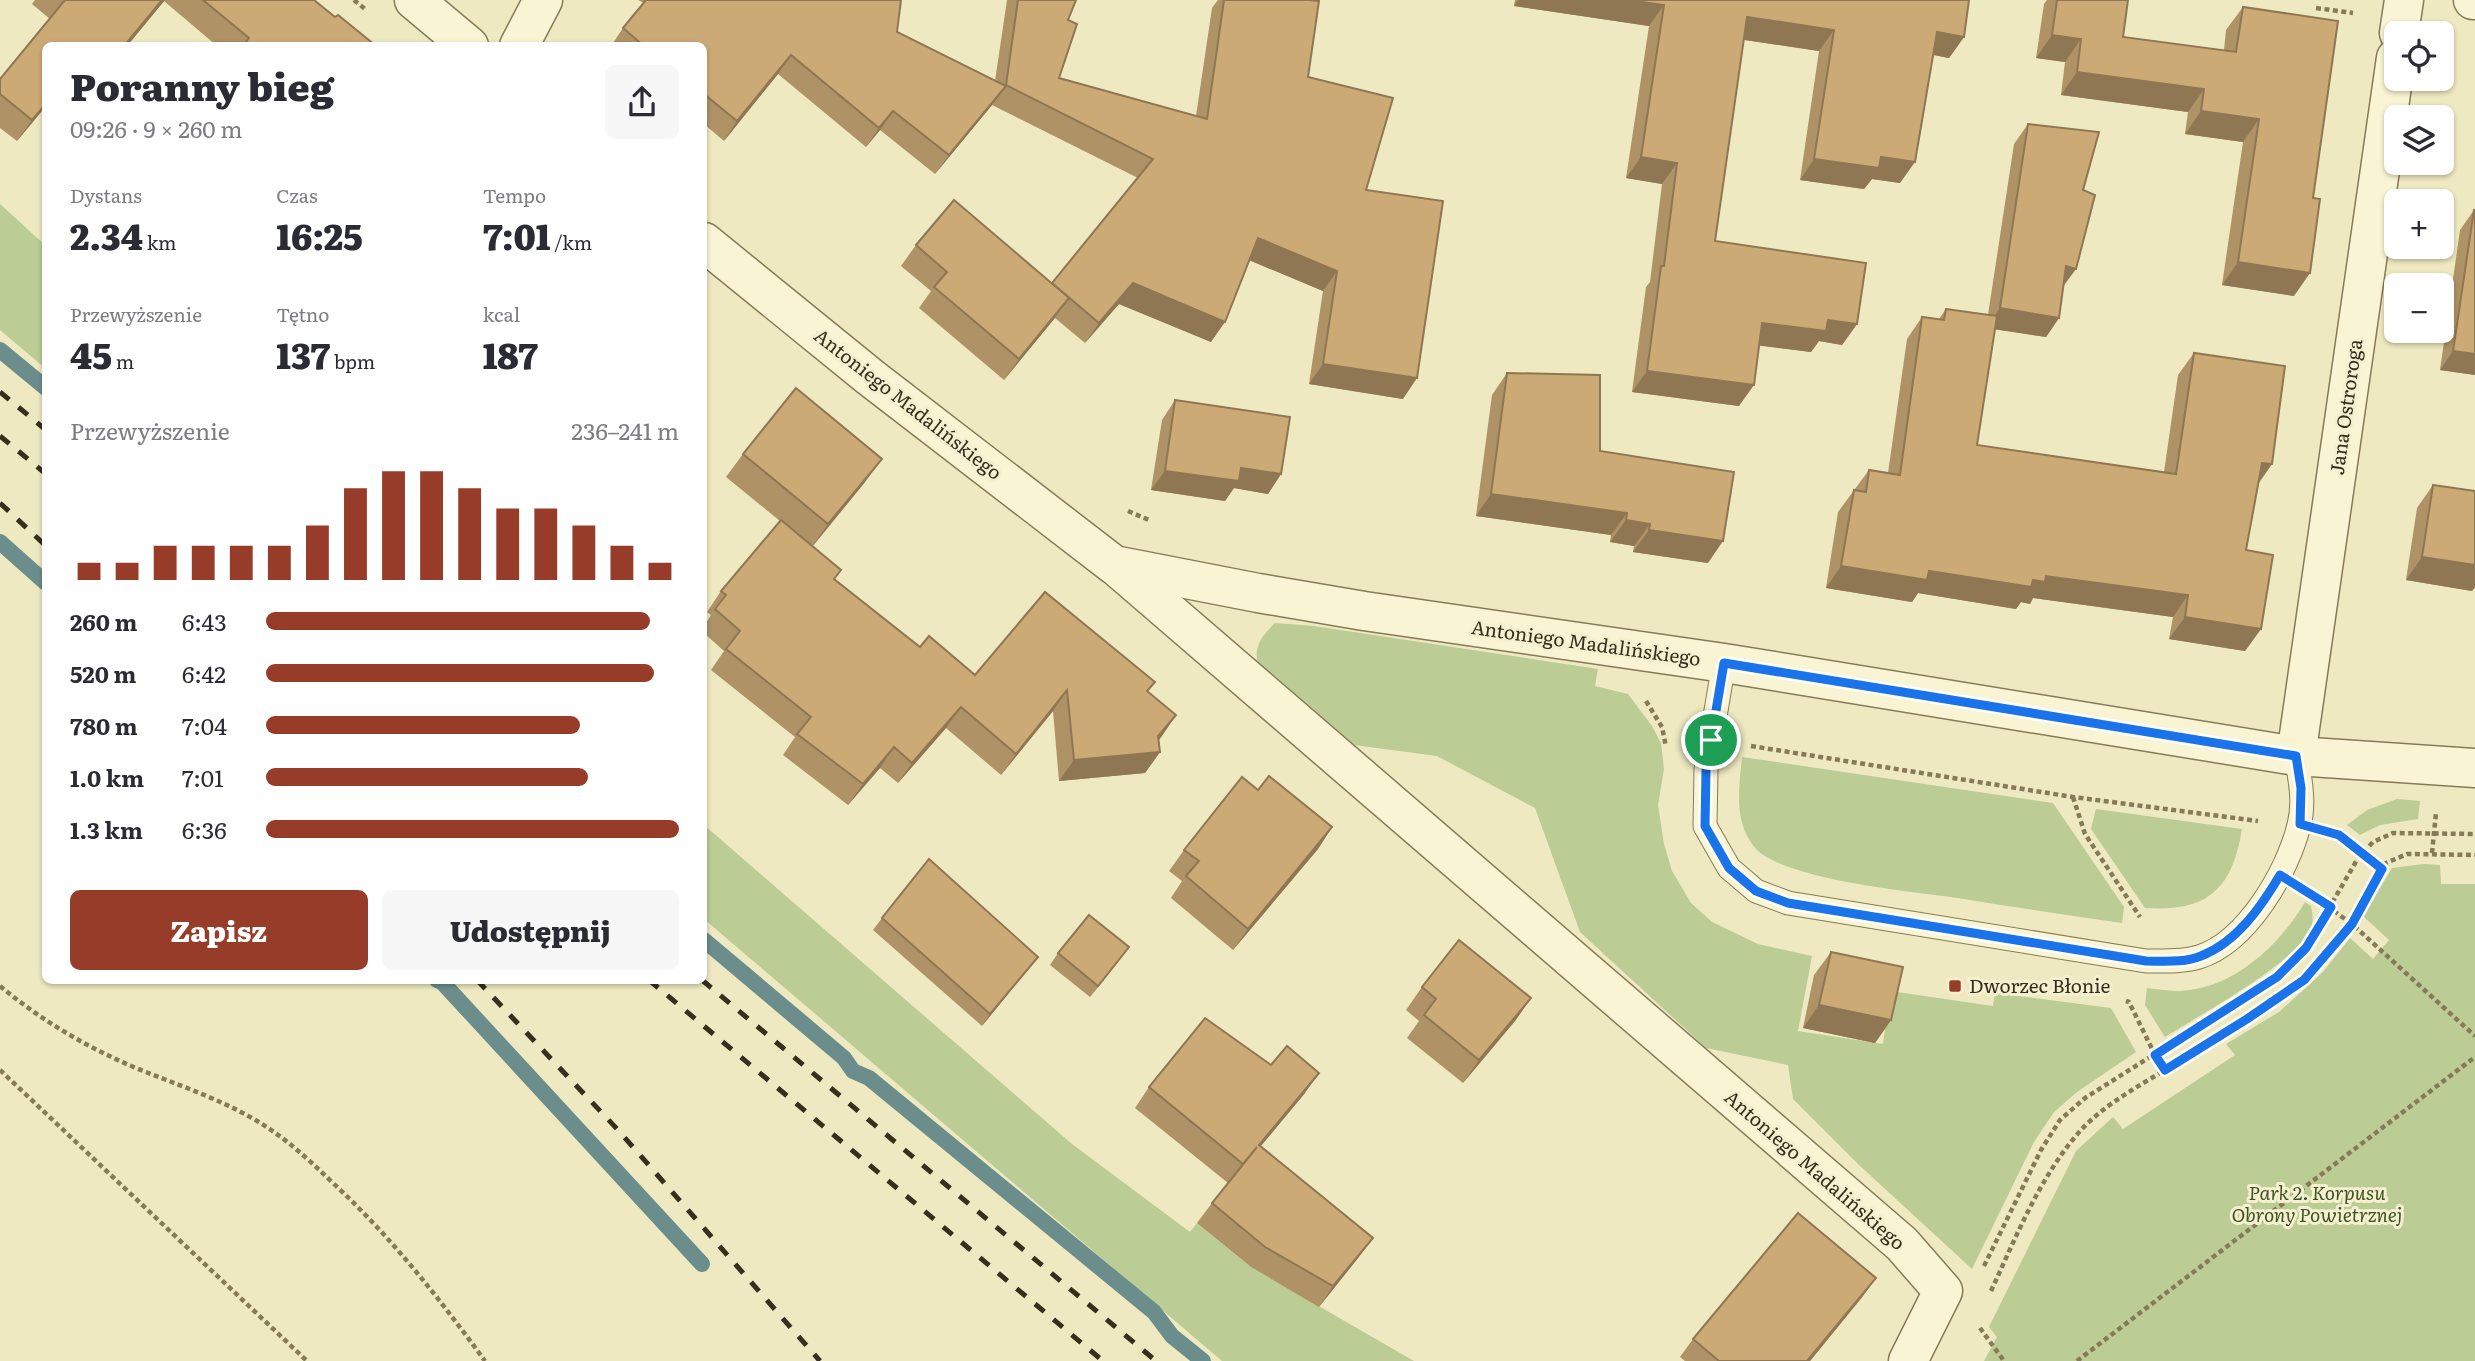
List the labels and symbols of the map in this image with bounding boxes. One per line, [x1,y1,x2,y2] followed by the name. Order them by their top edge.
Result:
[809,321,1008,486] street label: Antoniego Madalińskiego
[2322,336,2369,477] street label: Jana Ostroroga
[1470,612,1703,672] street label: Antoniego Madalińskiego
[1681,710,1741,770] pin
[1969,971,2111,999] place label: Dworzec Błonie
[1947,978,1963,994] marker: Dworzec Błonie
[1719,1083,1912,1256] street label: Antoniego Madalińskiego
[2231,1178,2403,1228] park label: Park 2. Korpusu Obrony Powietrznej

